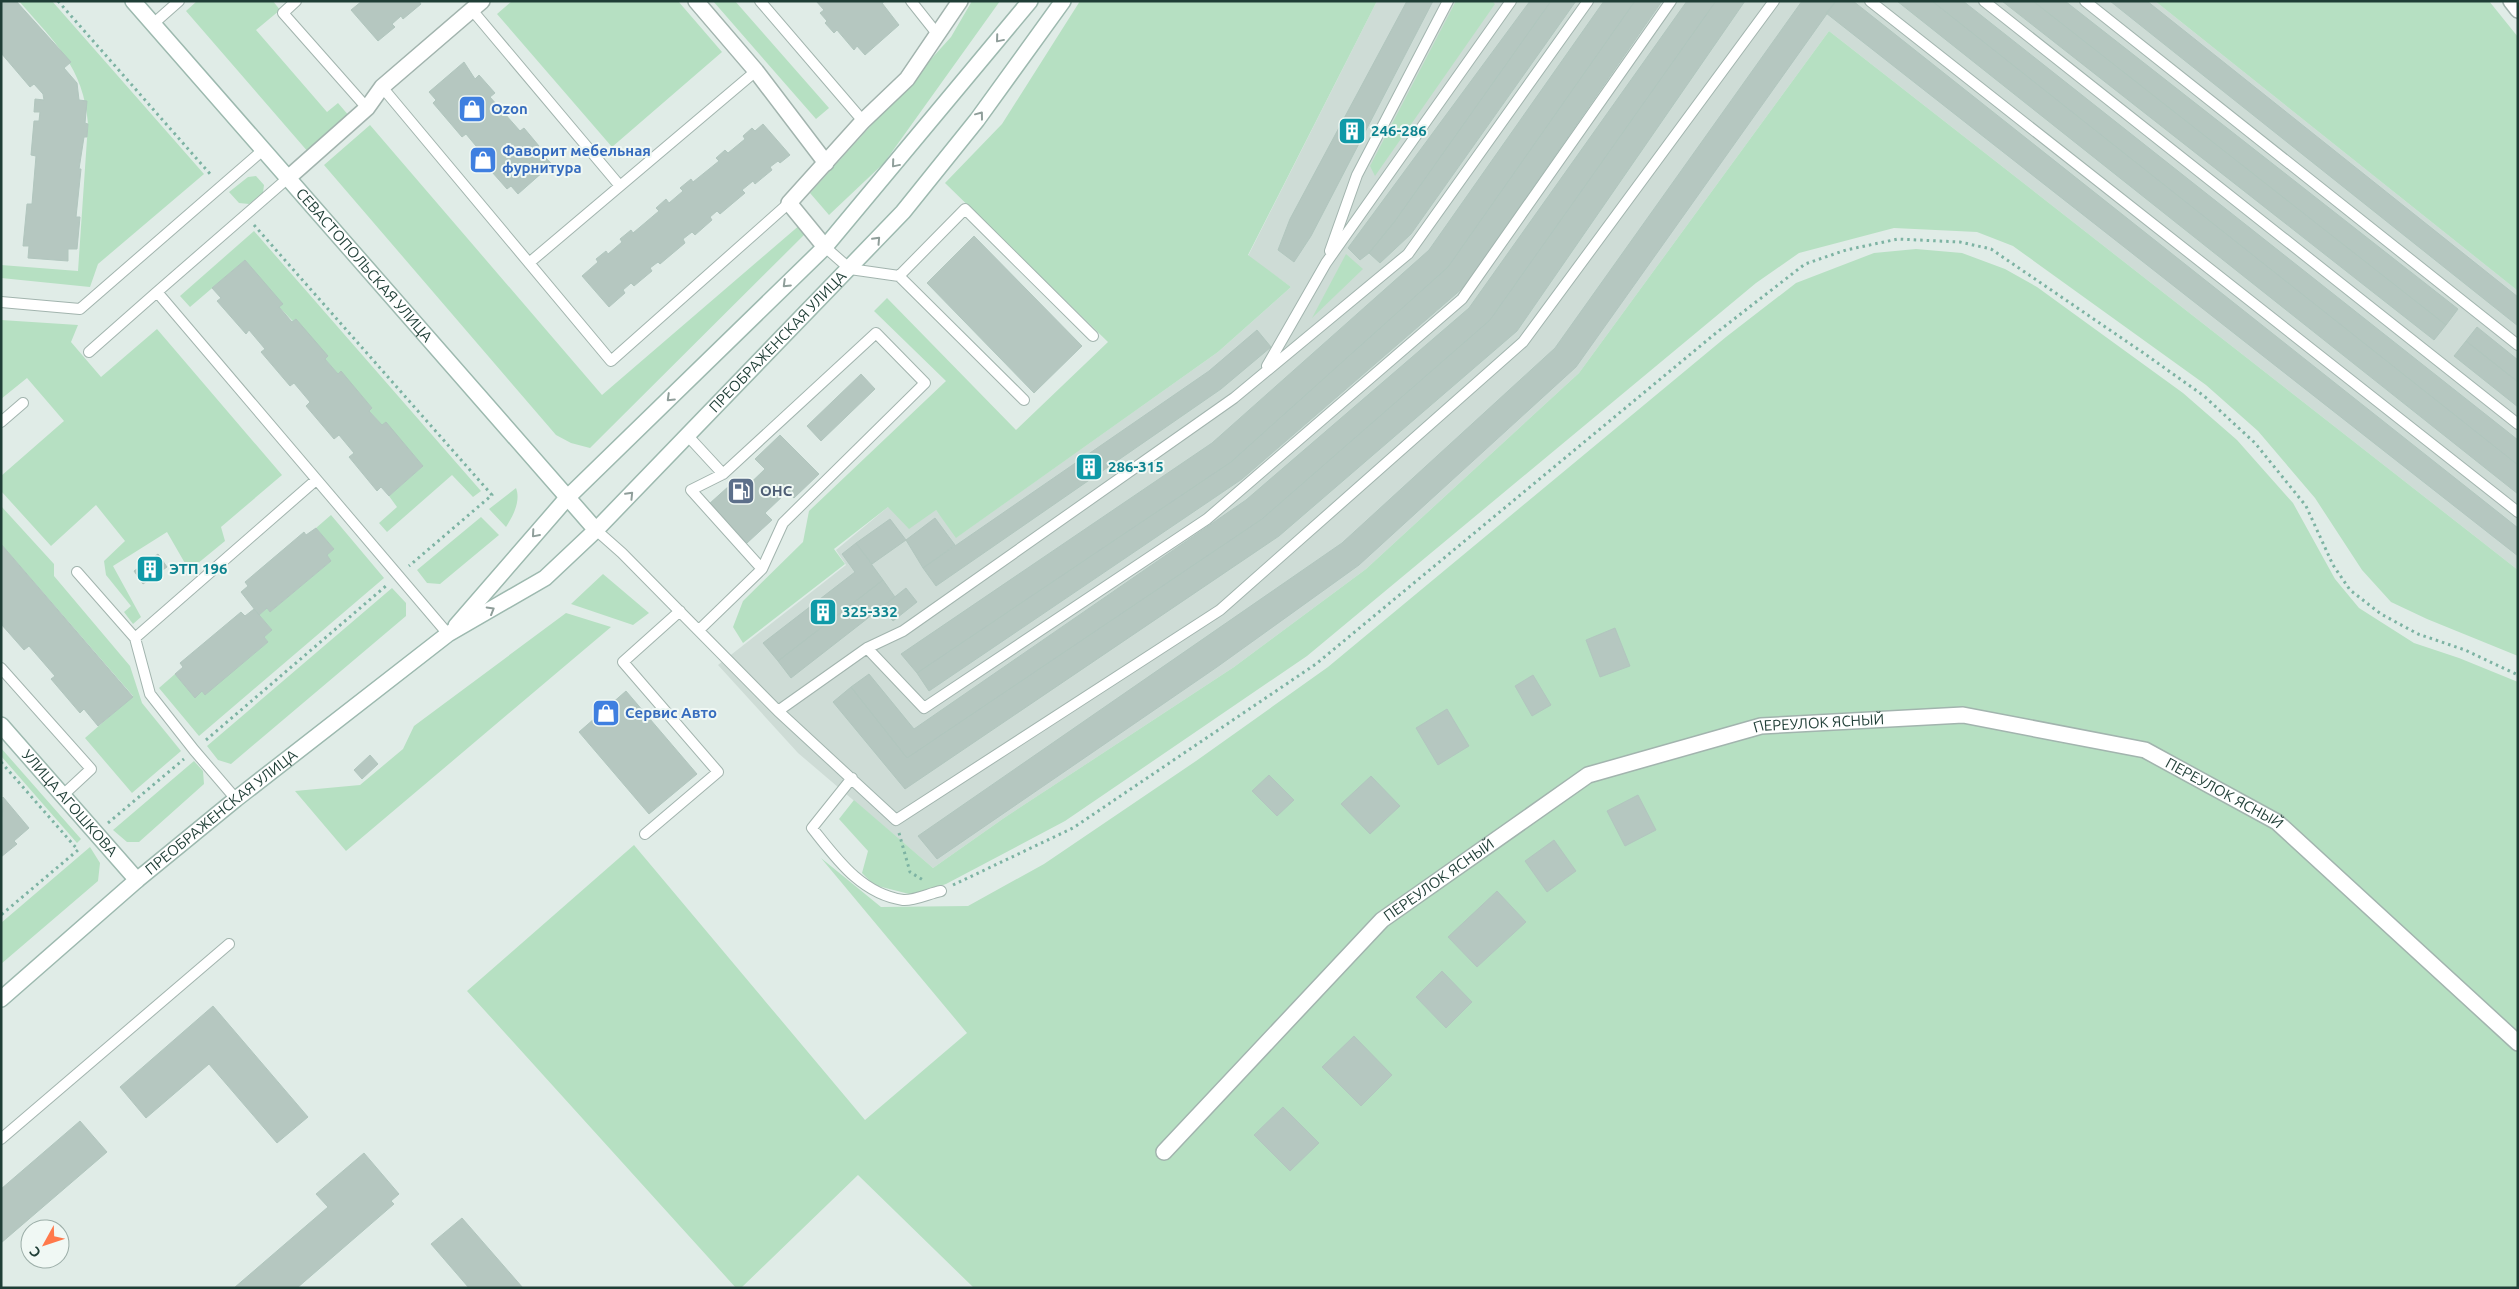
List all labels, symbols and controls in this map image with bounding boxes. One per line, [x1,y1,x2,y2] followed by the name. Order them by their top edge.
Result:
[996,33,1004,42] one-way arrow
[457,94,487,124] shop icon: Ozon
[491,100,528,117] place label: Ozon
[975,112,983,121] one-way arrow
[1337,116,1367,146] building icon: 246-286
[1371,122,1427,139] place label: 246-286
[502,142,651,176] place label: Фаворит мебельная фурнитура
[468,145,498,175] shop icon: Фаворит мебельная фурнитура
[893,158,901,167] one-way arrow
[293,185,436,345] street label: СЕВАСТОПОЛЬСКАЯ УЛИЦА
[871,237,880,246] one-way arrow
[705,267,850,416] street label: ПРЕОБРАЖЕНСКАЯ УЛИЦА
[783,278,792,287] one-way arrow
[667,392,676,401] one-way arrow
[1074,452,1104,482] building icon: 286-315
[1108,458,1164,475] place label: 286-315
[726,476,756,506] fuel station icon: ОНС
[760,482,793,499] place label: ОНС
[624,492,633,501] one-way arrow
[532,529,541,538] one-way arrow
[135,554,165,584] building icon: ЭТП 196
[169,560,227,577] place label: ЭТП 196
[808,597,838,627] building icon: 325-332
[842,603,898,620] place label: 325-332
[485,606,494,616] one-way arrow
[591,698,621,728] shop icon: Сервис Авто
[625,704,717,721] place label: Сервис Авто
[1751,710,1885,736] street label: ПЕРЕУЛОК ЯСНЫЙ
[19,746,121,860] street label: УЛИЦА АГОШКОВА
[142,746,301,878] street label: ПРЕОБРАЖЕНСКАЯ УЛИЦА
[2163,754,2287,832] street label: ПЕРЕУЛОК ЯСНЫЙ
[1380,835,1497,924] street label: ПЕРЕУЛОК ЯСНЫЙ
[20,1219,70,1269] north arrow
[26,1244,44,1261] text: С

